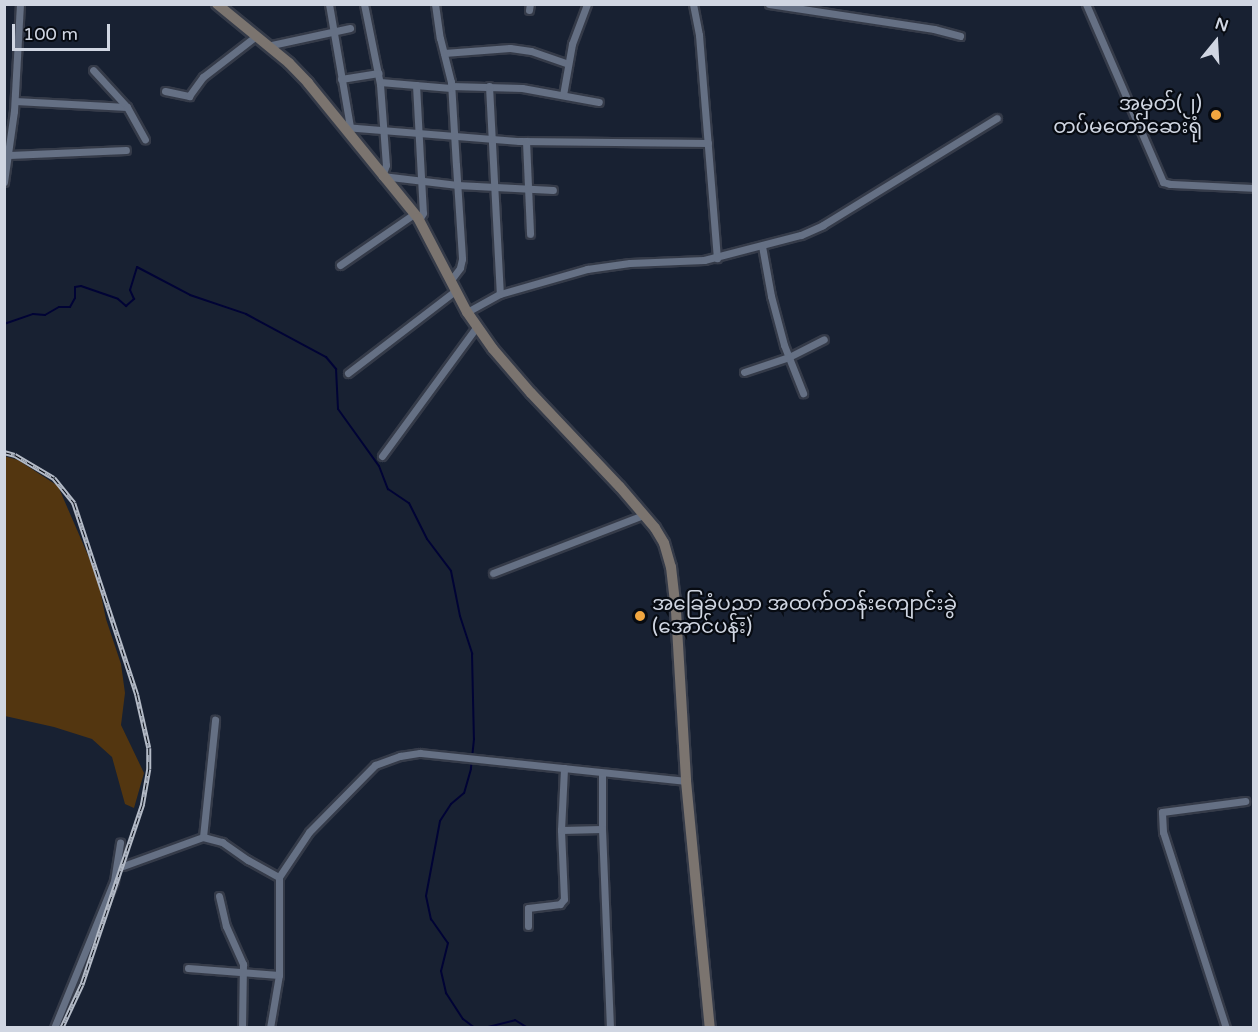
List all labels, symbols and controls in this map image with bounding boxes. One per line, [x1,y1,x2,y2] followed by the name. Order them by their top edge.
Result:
[15,12,112,50] scale bar
[1186,12,1246,72] north arrow
[1212,13,1231,36] text: N
[23,23,78,45] text: 100 m
[1053,92,1202,139] place label: အမှတ်(၂) တပ်မတော်ဆေးရုံ
[1207,106,1225,124] marker: အမှတ်(၂) တပ်မတော်ဆေးရုံ
[652,592,957,639] place label: အခြေခံပညာ အထက်တန်းကျောင်းခွဲ (အောင်ပန်း)
[633,609,647,623] marker: အခြေခံပညာ အထက်တန်းကျောင်းခွဲ (အောင်ပန်း)

